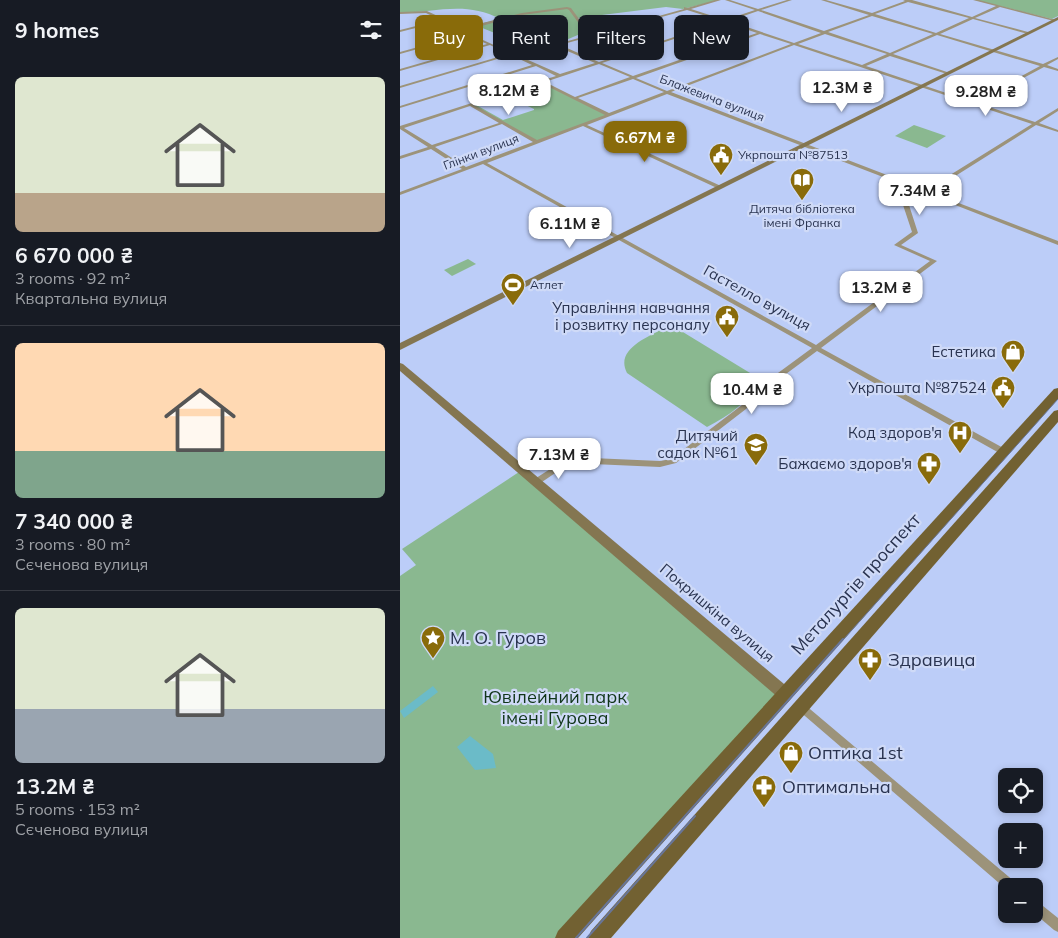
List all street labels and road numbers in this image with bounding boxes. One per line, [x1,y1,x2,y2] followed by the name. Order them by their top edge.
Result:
[658,71,767,124] street label: Блажевича вулиця
[441,130,521,173] street label: Глінки вулиця
[700,260,814,335] street label: Гастелло вулиця
[786,507,926,659] street label: Металургів проспект
[656,559,778,666] street label: Покришкіна вулиця

